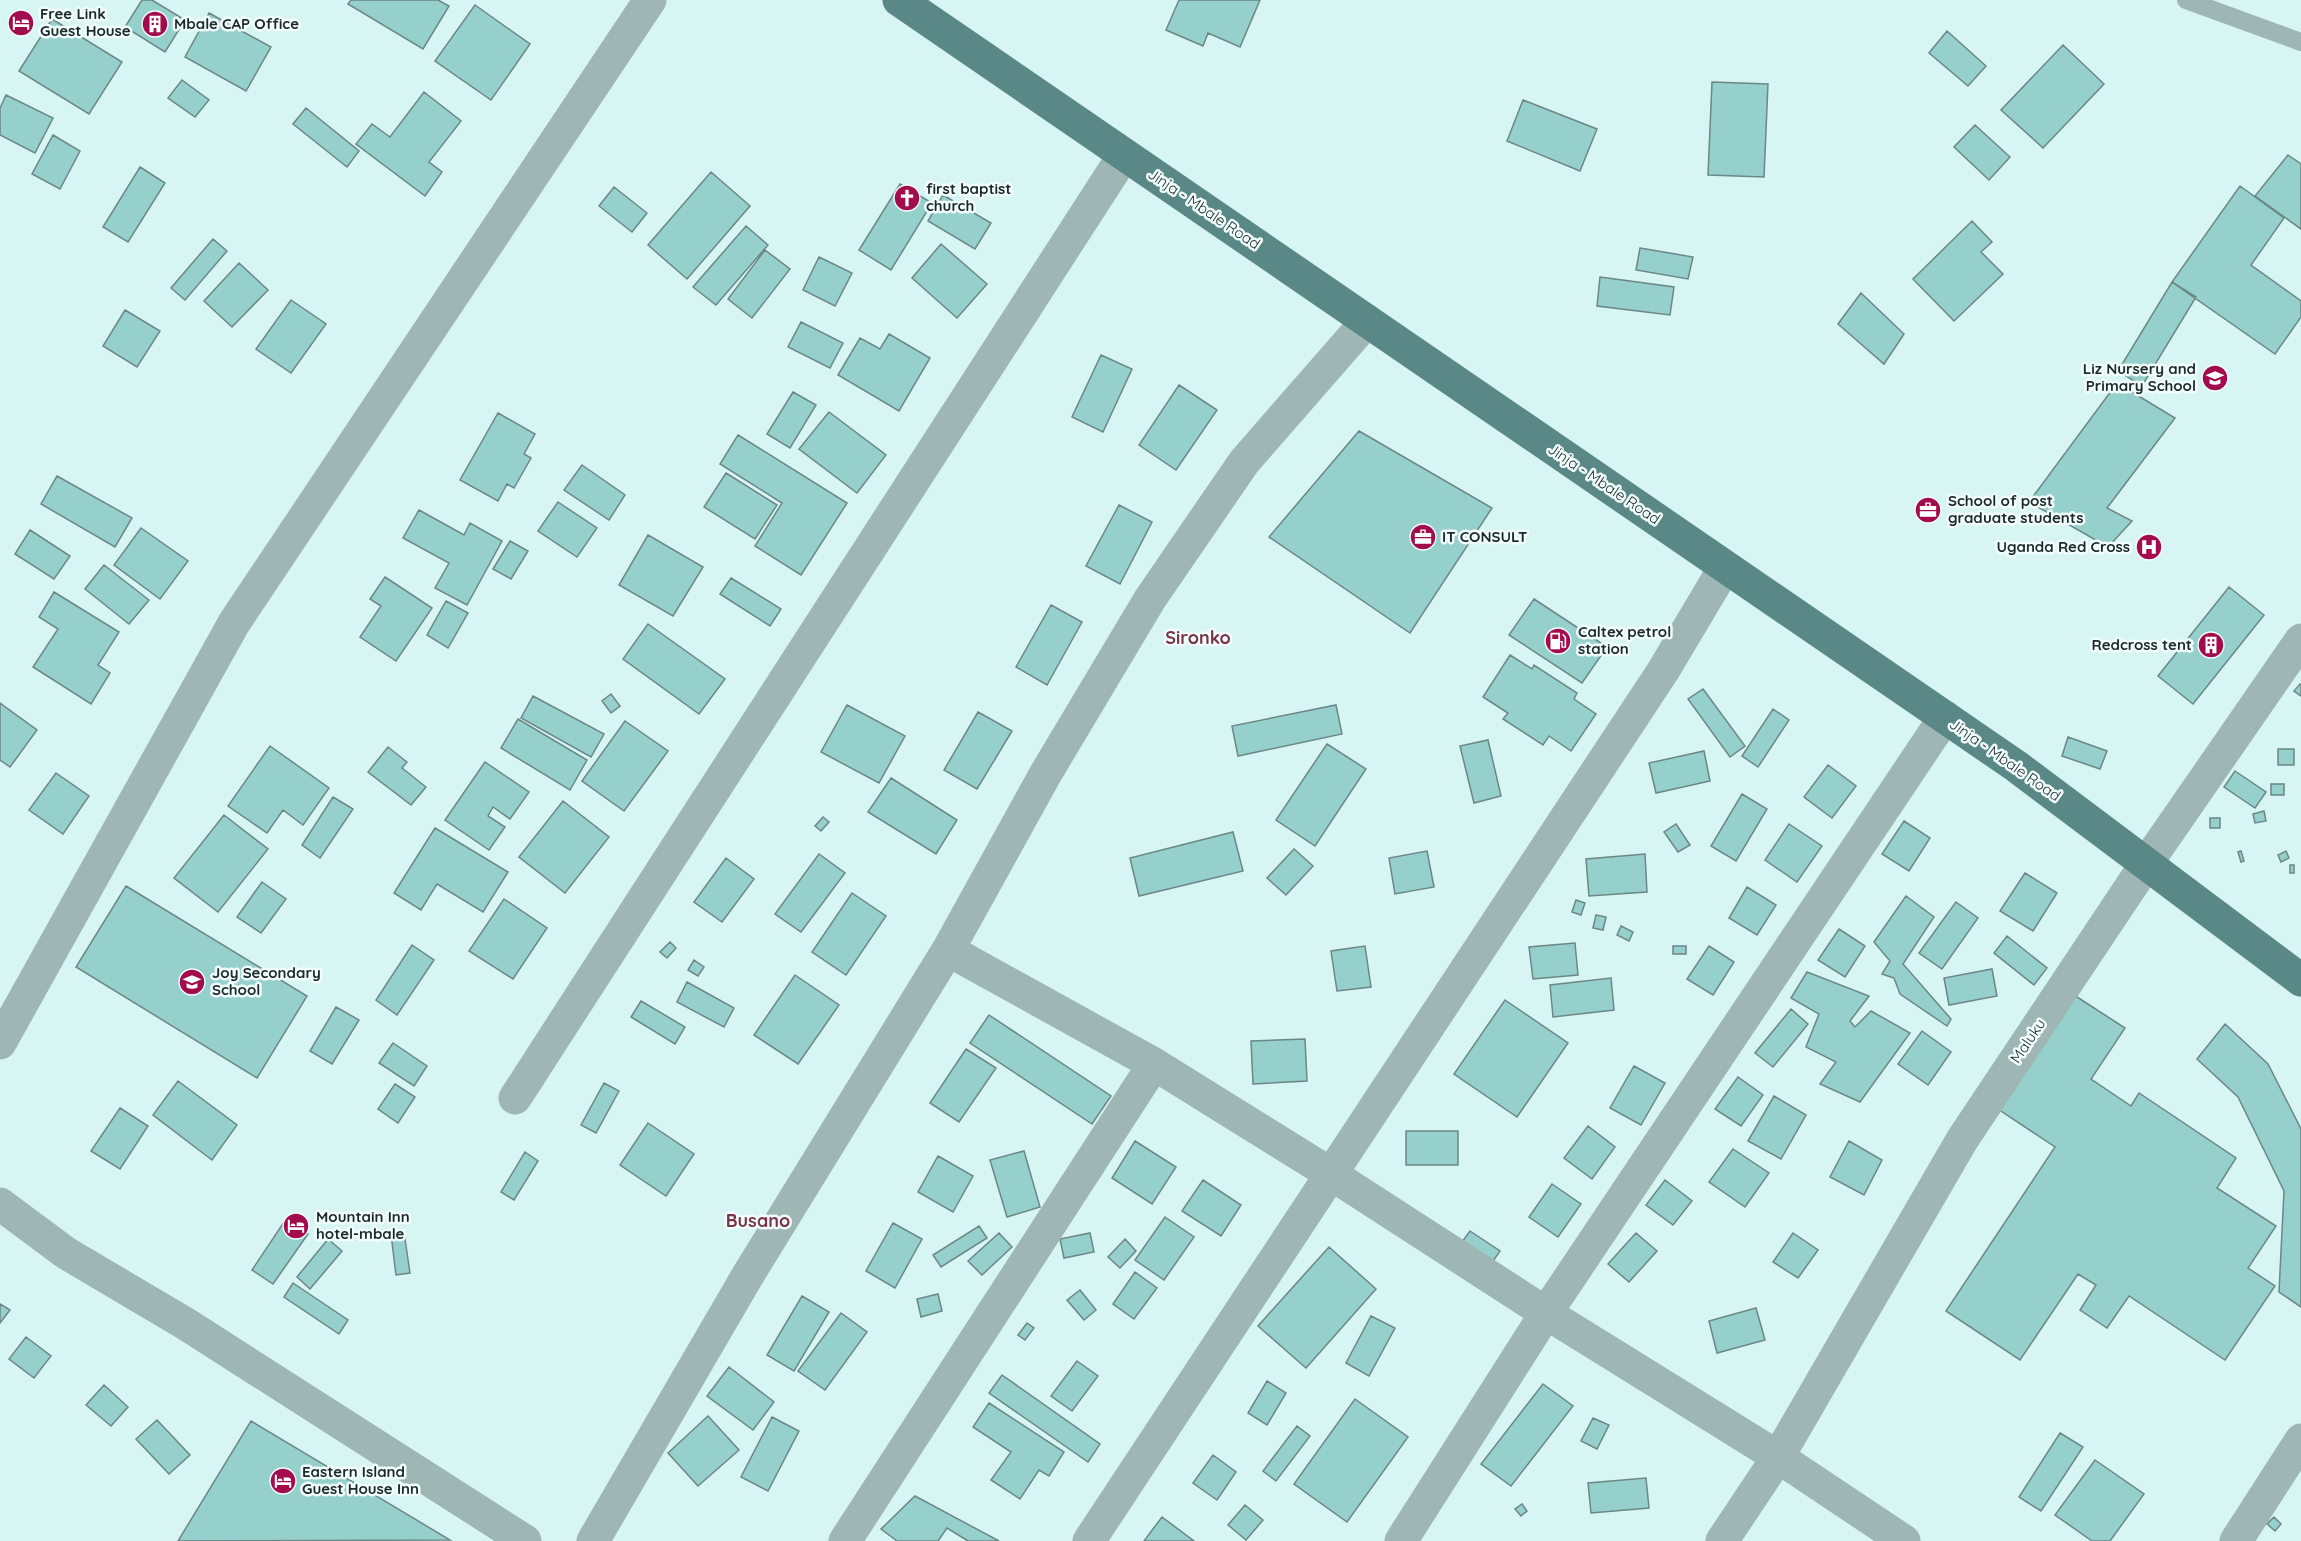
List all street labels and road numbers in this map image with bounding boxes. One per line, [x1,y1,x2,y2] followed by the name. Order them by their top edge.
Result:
[1145,164,1264,253] street label: Jinja - Mbale Road
[1545,439,1664,528] street label: Jinja - Mbale Road
[1946,714,2065,805] street label: Jinja - Mbale Road
[2006,1015,2049,1067] street label: Maluku

